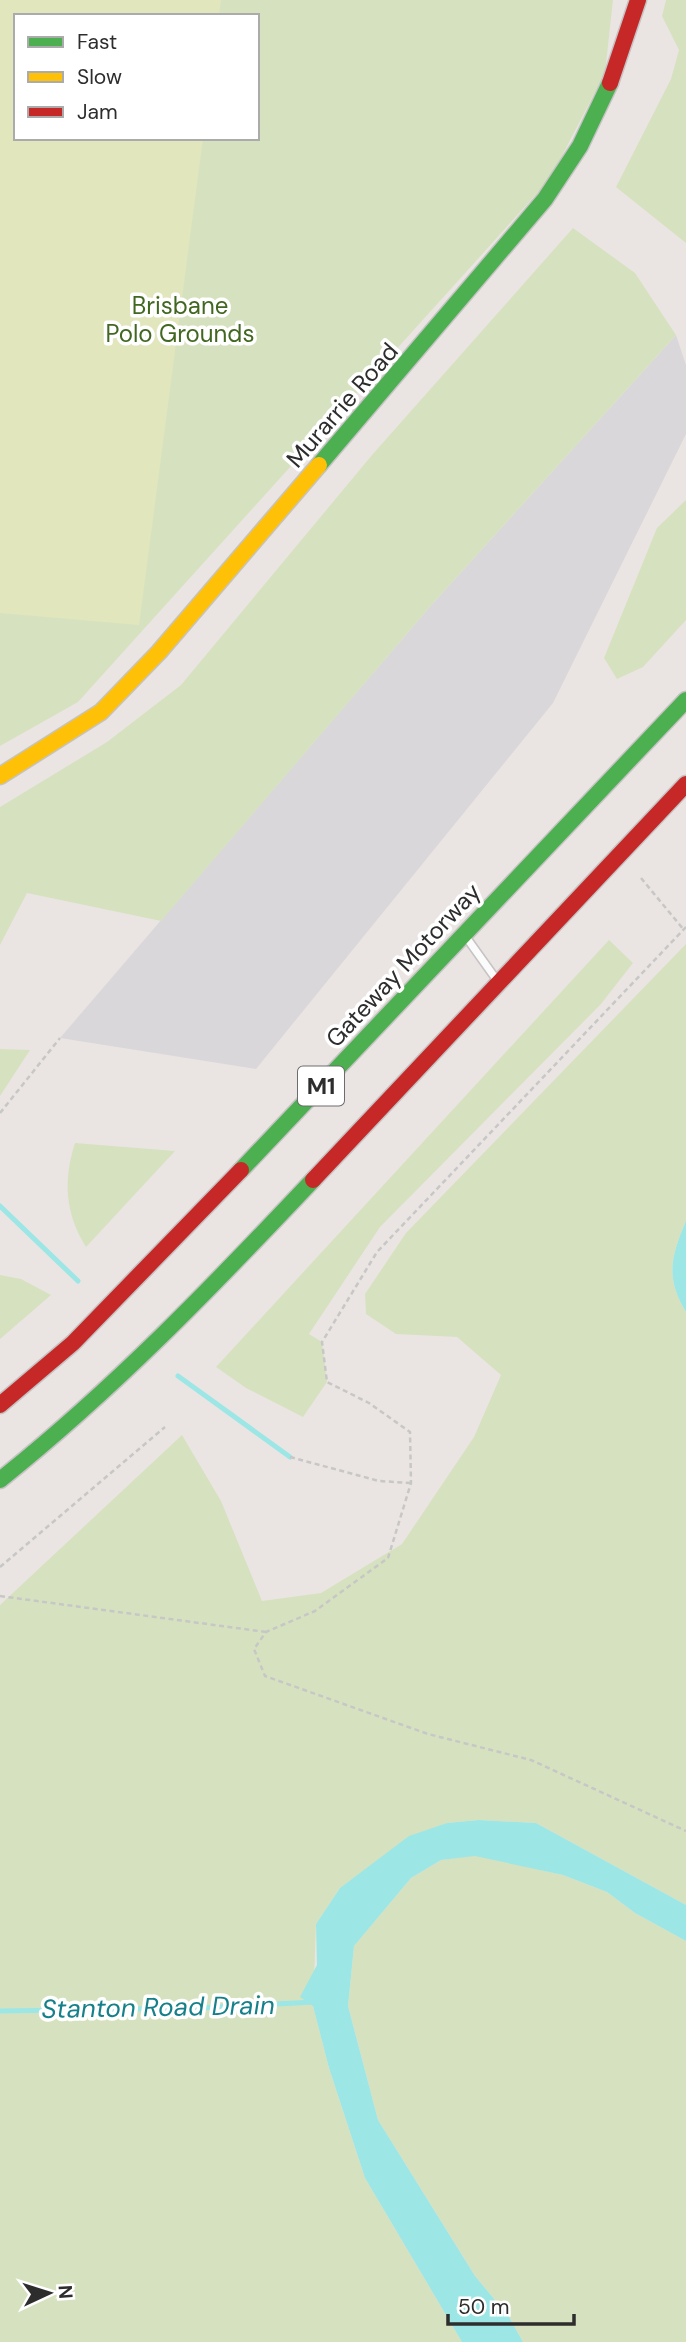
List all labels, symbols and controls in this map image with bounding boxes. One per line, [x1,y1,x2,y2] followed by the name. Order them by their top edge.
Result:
[14,14,259,140] legend
[77,28,117,56] text: Fast
[77,63,122,91] text: Slow
[77,98,118,126] text: Jam
[106,290,254,349] park label: Brisbane Polo Grounds
[279,336,405,474] street label: Murarrie Road
[319,876,487,1054] street label: Gateway Motorway
[298,1066,344,1106] road number: M1
[41,1988,275,2026] water label: Stanton Road Drain
[14,2258,84,2328] north arrow
[448,2282,574,2326] scale bar
[53,2284,78,2300] text: N
[458,2293,509,2321] text: 50 m

